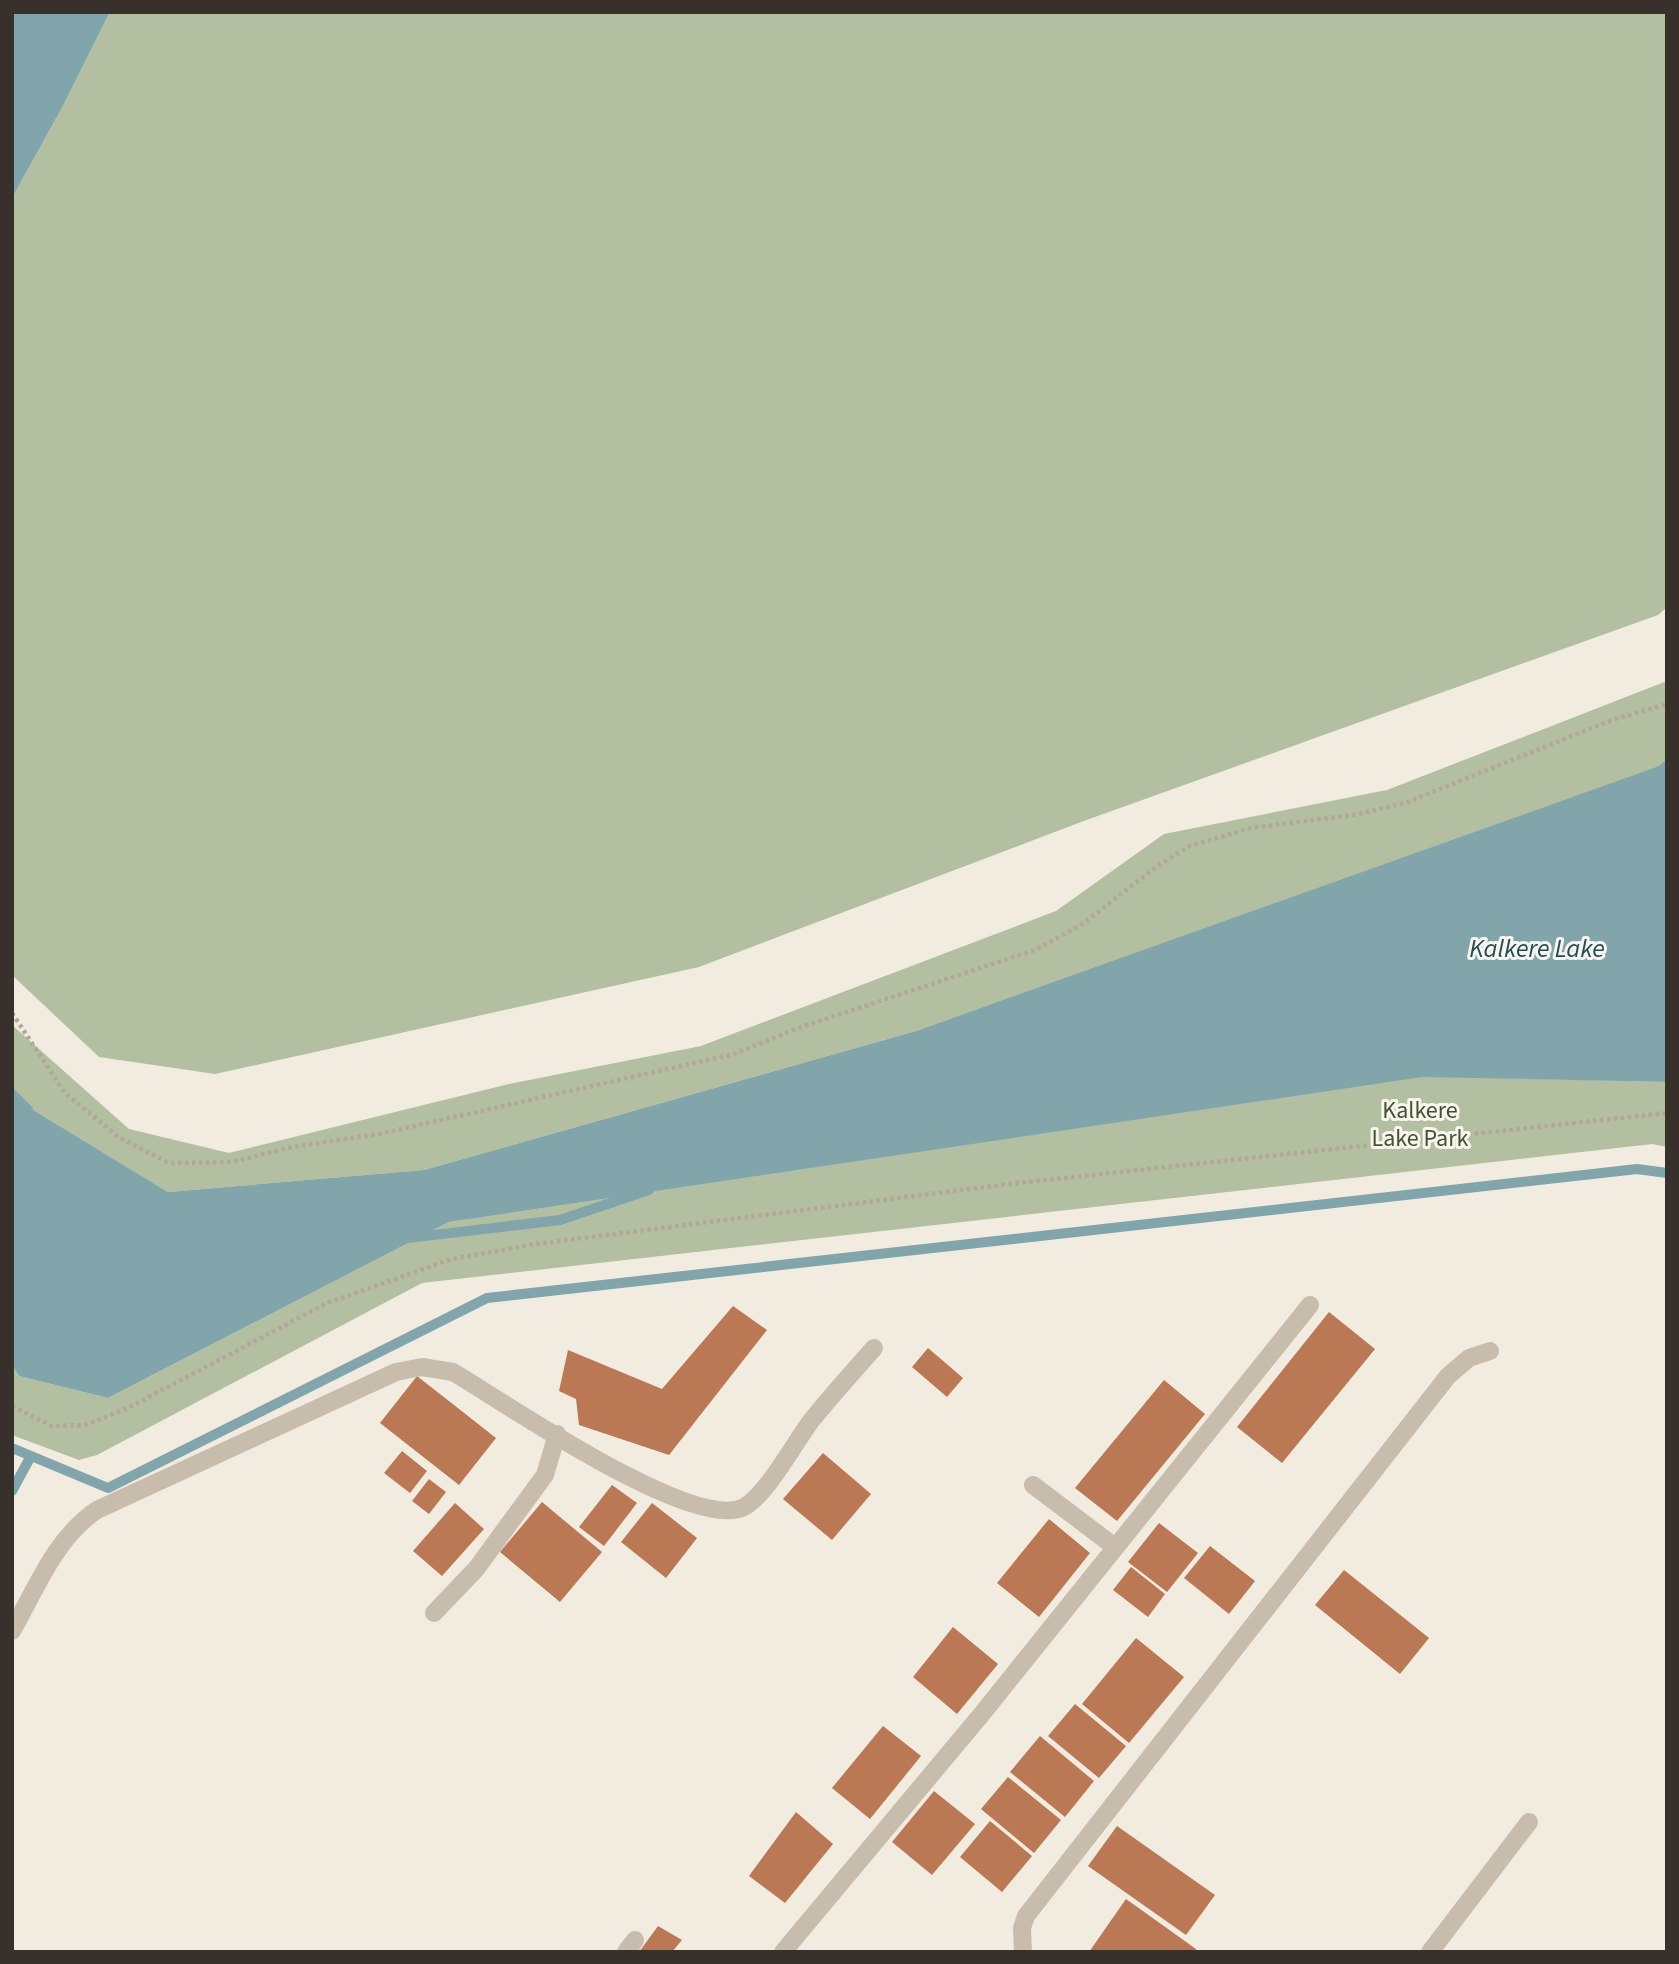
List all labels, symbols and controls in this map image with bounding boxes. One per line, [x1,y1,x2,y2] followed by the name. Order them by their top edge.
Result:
[1469,930,1605,967] water label: Kalkere Lake
[1372,1093,1469,1156] park label: Kalkere Lake Park

